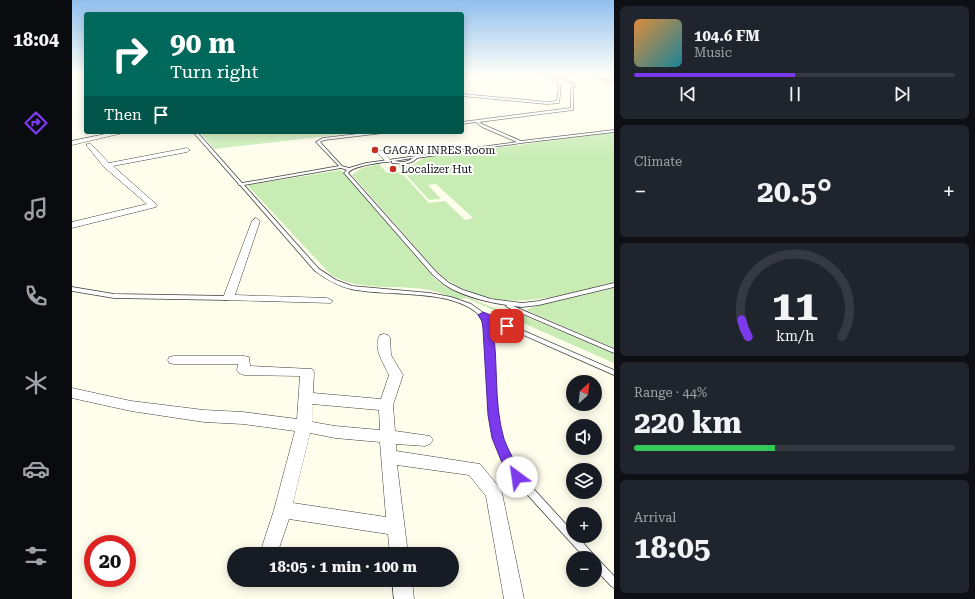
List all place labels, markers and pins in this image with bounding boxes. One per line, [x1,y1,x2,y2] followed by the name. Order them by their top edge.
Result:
[383,144,495,157] place label: GAGAN INRES Room
[370,145,380,155] marker: GAGAN INRES Room
[401,163,472,176] place label: Localizer Hut
[388,164,398,174] marker: Localizer Hut
[490,309,524,343] pin

